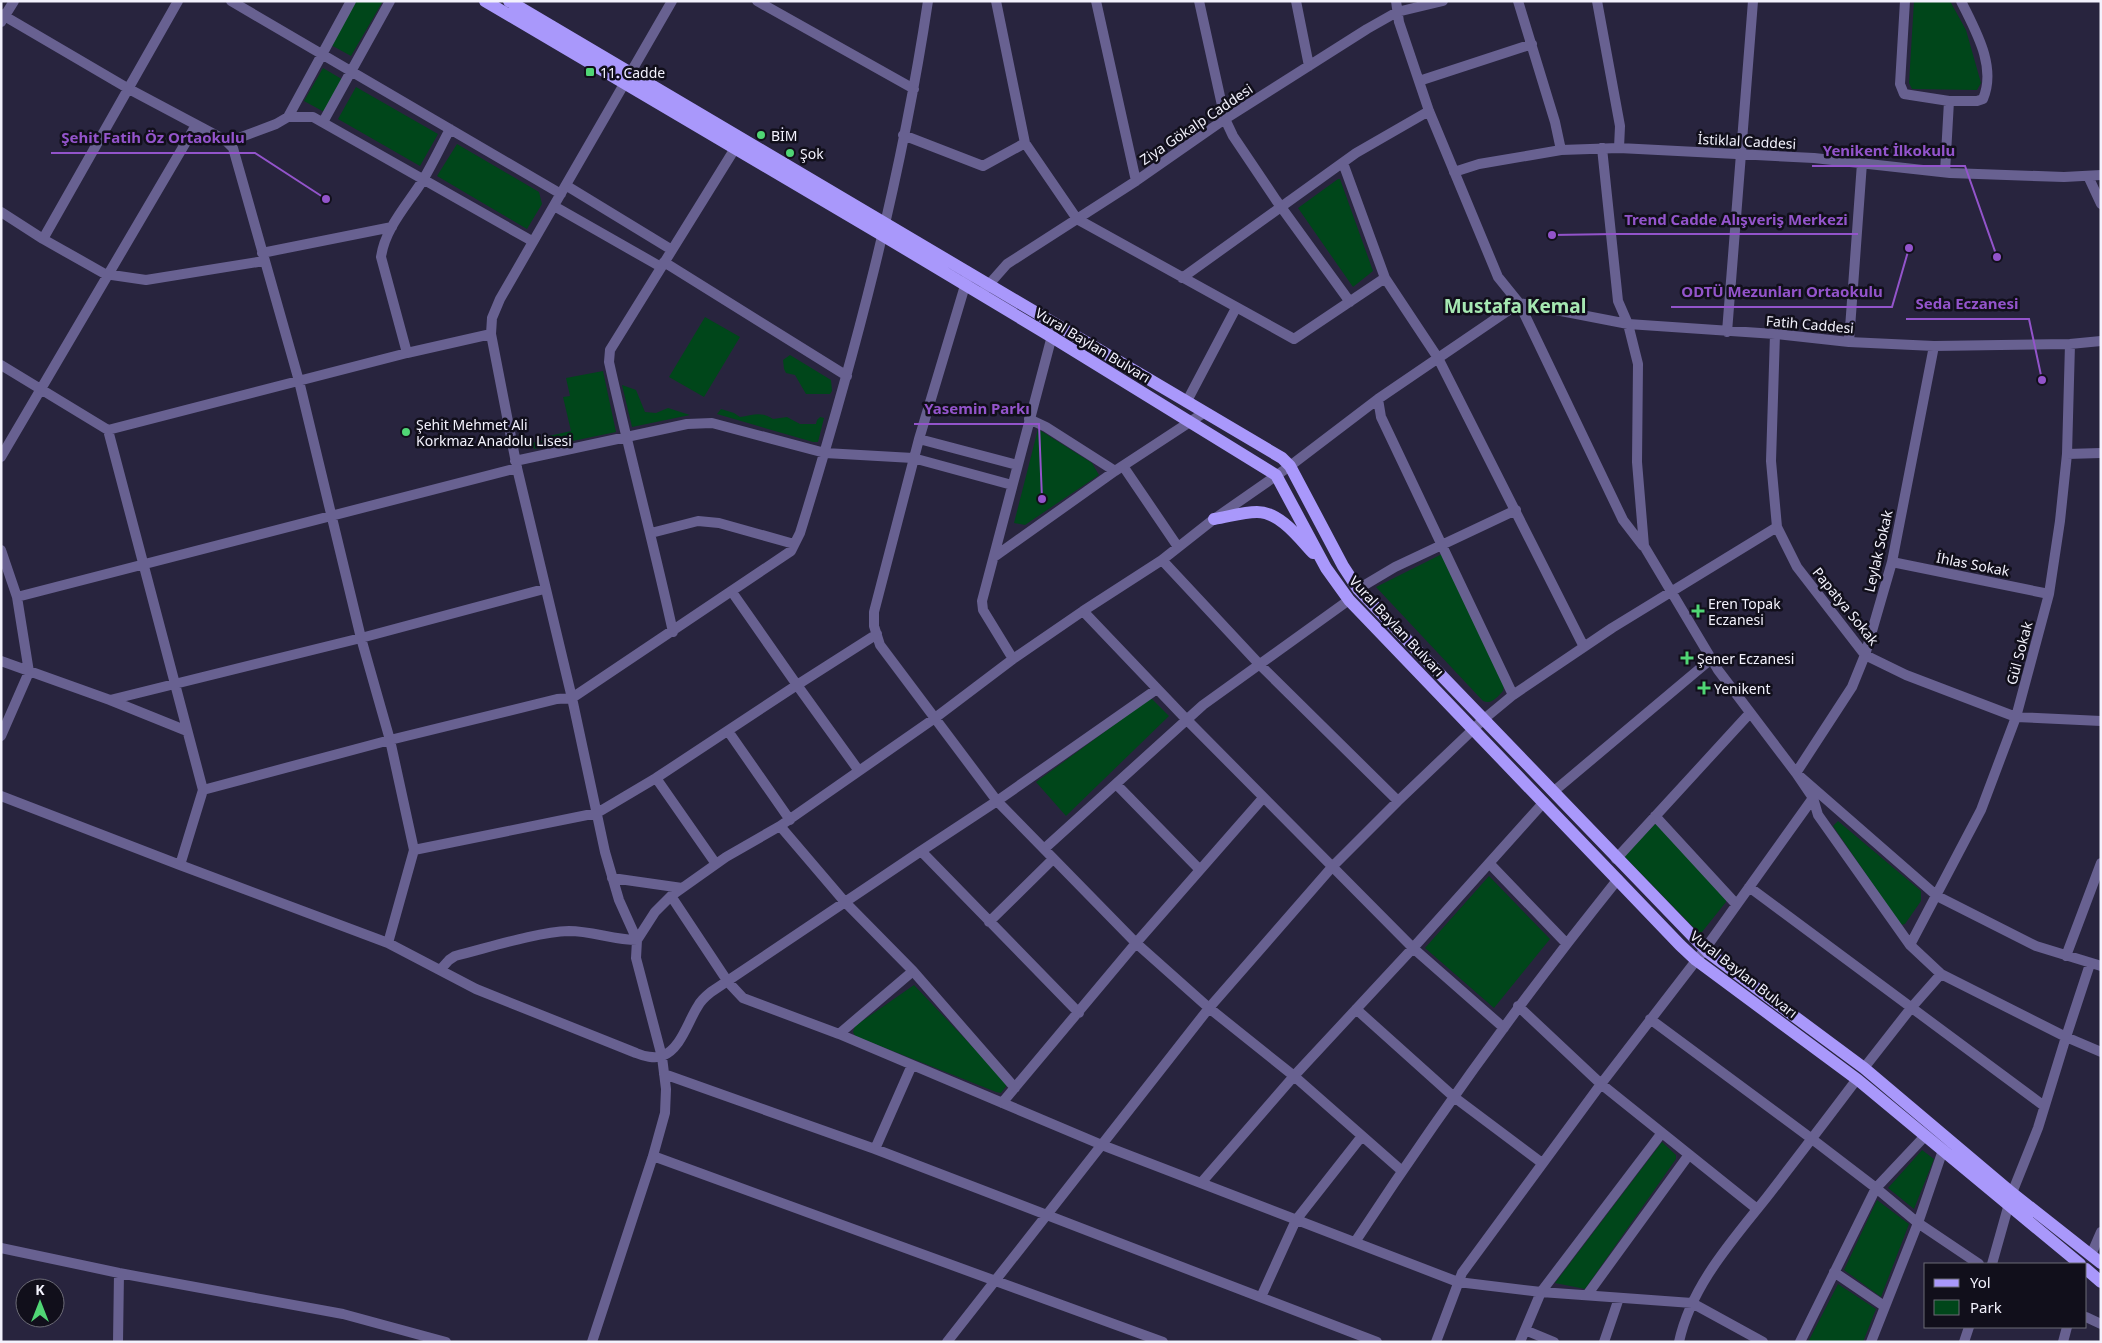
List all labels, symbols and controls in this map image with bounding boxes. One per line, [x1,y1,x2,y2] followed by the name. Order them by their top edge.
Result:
[600,63,665,82] place label: 11. Cadde
[584,66,596,78] marker: 11. Cadde
[1136,79,1256,169] street label: Ziya Gökalp Caddesi
[51,123,255,153] callout: Şehit Fatih Öz Ortaokulu
[771,126,798,145] place label: BİM
[61,127,245,147] text: Şehit Fatih Öz Ortaokulu
[755,129,767,141] marker: BİM
[1697,129,1797,153] street label: İstiklal Caddesi
[1812,136,1965,166] callout: Yenikent İlkokulu
[1823,140,1955,160] text: Yenikent İlkokulu
[800,144,824,163] place label: Şok
[784,147,796,159] marker: Şok
[1614,204,1858,234] callout: Trend Cadde Alışveriş Merkezi
[1624,209,1848,229] text: Trend Cadde Alışveriş Merkezi
[1671,277,1892,307] callout: ODTÜ Mezunları Ortaokulu
[1681,281,1883,301] text: ODTÜ Mezunları Ortaokulu
[1906,289,2029,319] callout: Seda Eczanesi
[1444,293,1586,319] district label: Mustafa Kemal
[1916,293,2018,313] text: Seda Eczanesi
[1032,303,1154,387] street label: Vural Baylan Bulvarı
[1765,311,1855,337] street label: Fatih Caddesi
[914,394,1039,424] callout: Yasemin Parkı
[924,398,1030,418] text: Yasemin Parkı
[416,415,572,450] place label: Şehit Mehmet Ali Korkmaz Anadolu Lisesi
[400,426,412,438] marker: Şehit Mehmet Ali Korkmaz Anadolu Lisesi
[1859,508,1897,594] street label: Leylak Sokak
[1935,548,2012,581] street label: İhlas Sokak
[1809,563,1884,649] street label: Papatya Sokak
[1345,572,1449,680] street label: Vural Baylan Bulvarı
[1708,594,1781,629] place label: Eren Topak Eczanesi
[1692,605,1704,617] marker: Eren Topak Eczanesi
[2001,619,2037,687] street label: Gül Sokak
[1697,649,1794,668] place label: Şener Eczanesi
[1681,652,1693,664] marker: Şener Eczanesi
[1714,679,1770,698] place label: Yenikent
[1698,682,1710,694] marker: Yenikent
[1686,926,1802,1022] street label: Vural Baylan Bulvarı
[1924,1263,2087,1328] legend
[1970,1272,1991,1292] text: Yol
[15,1278,65,1328] north arrow
[35,1280,45,1299] text: K
[1970,1297,2002,1317] text: Park

